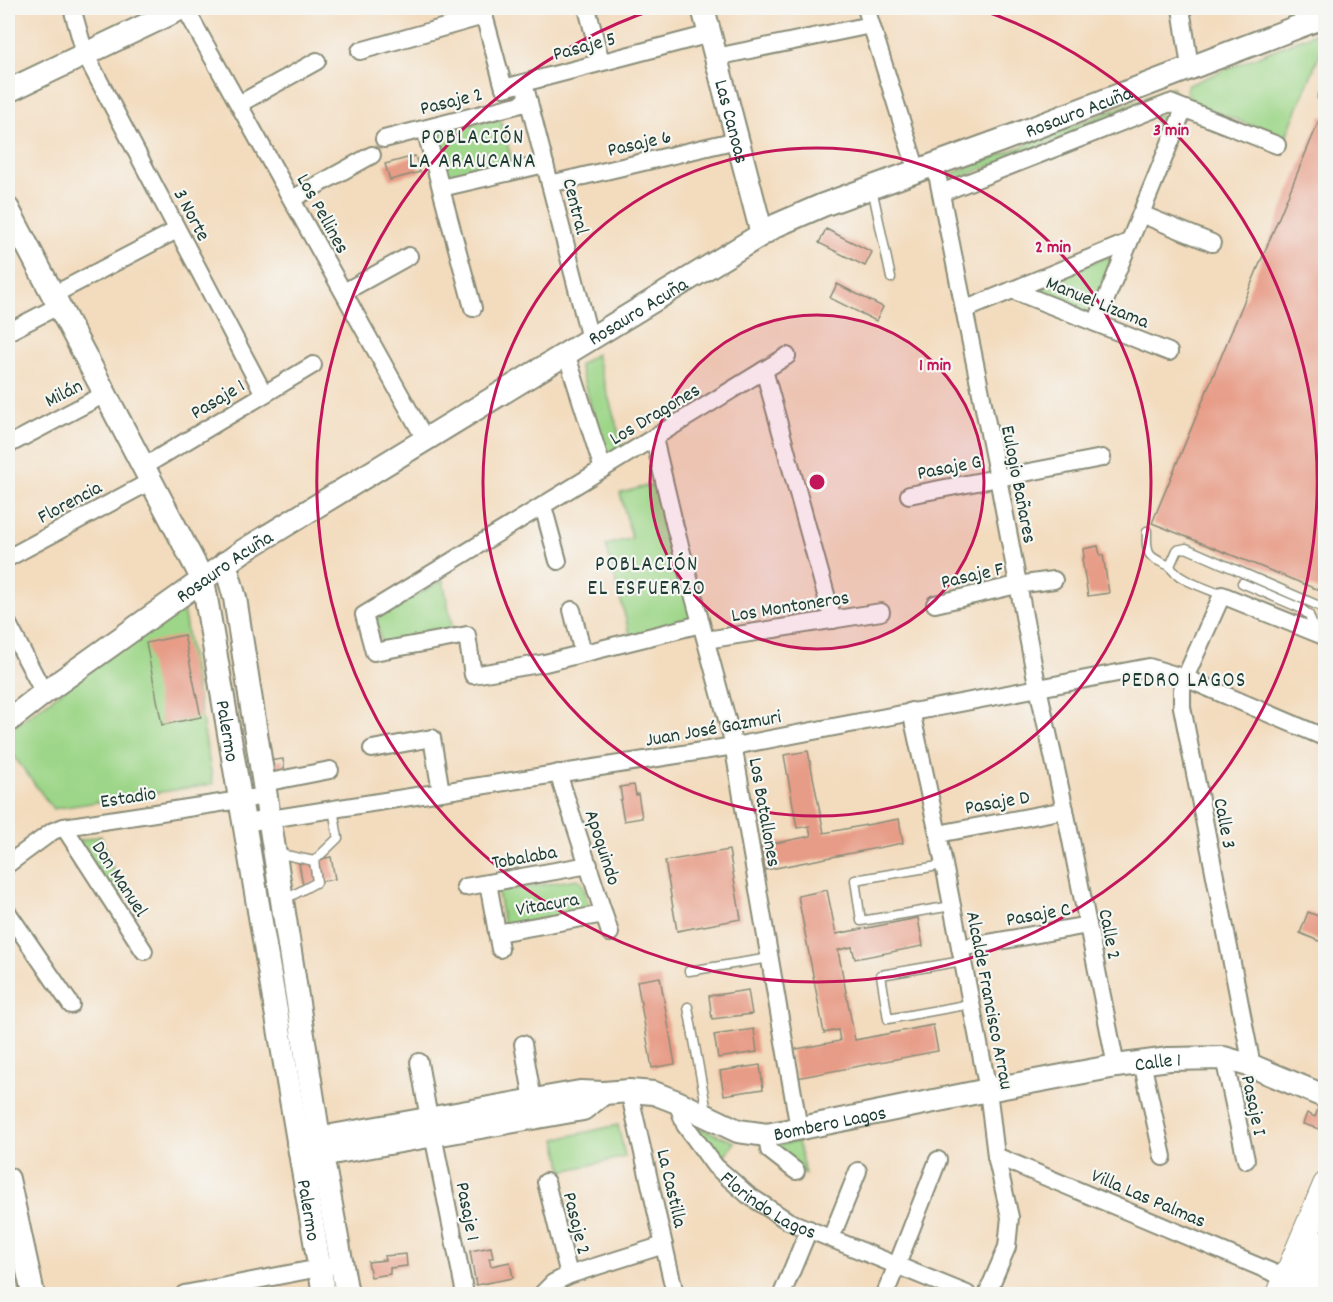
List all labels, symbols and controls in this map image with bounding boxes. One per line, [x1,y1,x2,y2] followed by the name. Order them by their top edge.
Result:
[550,26,619,70] street label: Pasaje 5
[705,77,754,167] street label: Las Canoas
[1022,80,1137,147] street label: Rosauro Acuña
[417,82,486,124] street label: Pasaje 2
[1153,119,1189,144] text: 3 min
[409,124,537,178] district label: POBLACIÓN LA ARAUCANA
[605,124,674,166] street label: Pasaje 6
[288,169,355,260] street label: Los Pellines
[554,176,595,238] street label: Central
[165,184,216,247] street label: 3 Norte
[1035,236,1071,261] text: 2 min
[1041,270,1153,337] street label: Manuel Lizama
[584,271,695,354] street label: Rosauro Acuña
[919,354,951,379] text: 1 min
[40,373,88,416] street label: Milán
[186,373,251,428] street label: Pasaje 1
[605,377,706,454] street label: Los Dragones
[992,423,1042,546] street label: Eulogio Bañares
[915,449,984,489] street label: Pasaje G
[807,472,827,492] centre of rings
[33,475,108,532] street label: Florencia
[171,525,280,611] street label: Rosauro Acuña
[588,551,706,605] district label: POBLACIÓN EL ESFUERZO
[938,556,1007,598] street label: Pasaje F
[730,585,851,631] street label: Los Montoneros
[1121,667,1247,697] district label: PEDRO LAGOS
[207,698,245,764] street label: Palermo
[643,704,784,756] street label: Juan José Gazmuri
[740,756,786,869] street label: Los Batallones
[99,781,159,817] street label: Estadio
[963,785,1032,823] street label: Pasaje D
[1204,796,1242,851] street label: Calle 3
[576,807,627,889] street label: Apoquindo
[83,836,154,923] street label: Don Manuel
[490,839,560,878] street label: Tobalaba
[514,887,582,925] street label: Vitacura
[1004,897,1073,935] street label: Pasaje C
[1089,907,1127,962] street label: Calle 2
[957,909,1019,1092] street label: Alcalde Francisco Arrau
[1133,1048,1181,1080] street label: Calle 1
[1232,1073,1272,1138] street label: Pasaje I
[771,1100,889,1150] street label: Bombero Lagos
[647,1147,693,1231] street label: La Castilla
[1086,1163,1209,1237] street label: Villa Las Palmas
[713,1166,820,1248] street label: Florindo Lagos
[288,1177,326,1243] street label: Palermo
[447,1180,485,1243] street label: Pasaje 1
[554,1189,596,1258] street label: Pasaje 2

